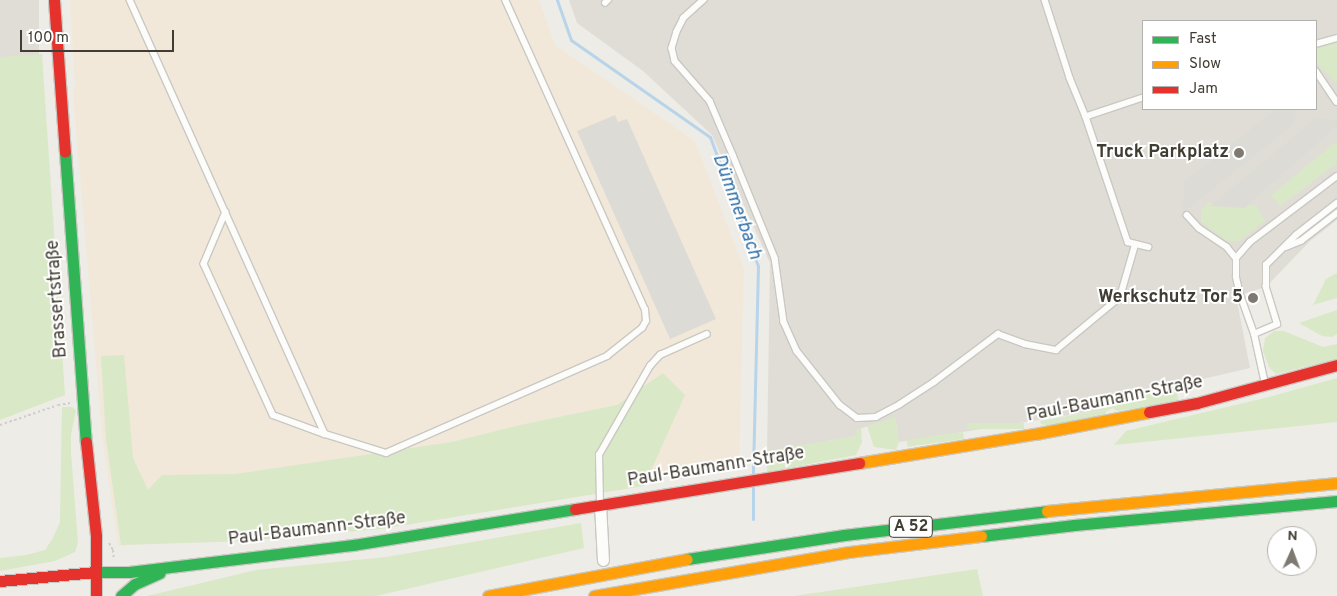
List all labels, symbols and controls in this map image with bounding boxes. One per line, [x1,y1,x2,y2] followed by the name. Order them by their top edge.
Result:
[22,20,176,52] scale bar
[1142,20,1317,110] legend
[28,29,69,48] text: 100 m
[1189,30,1217,49] text: Fast
[1189,55,1221,74] text: Slow
[1189,80,1218,99] text: Jam
[1096,142,1229,164] place label: Truck Parkplatz
[1233,147,1245,159] marker: Truck Parkplatz
[706,151,766,263] water label: Dümmerbach
[43,239,73,359] street label: Brassertstraße
[1098,287,1243,309] place label: Werkschutz Tor 5
[1247,292,1259,304] marker: Werkschutz Tor 5
[1025,372,1205,428] street label: Paul-Baumann-Straße
[626,443,806,493] street label: Paul-Baumann-Straße
[227,508,407,552] street label: Paul-Baumann-Straße
[887,514,935,540] road number: A 52
[1267,526,1317,576] north arrow
[1287,528,1298,545] text: N

